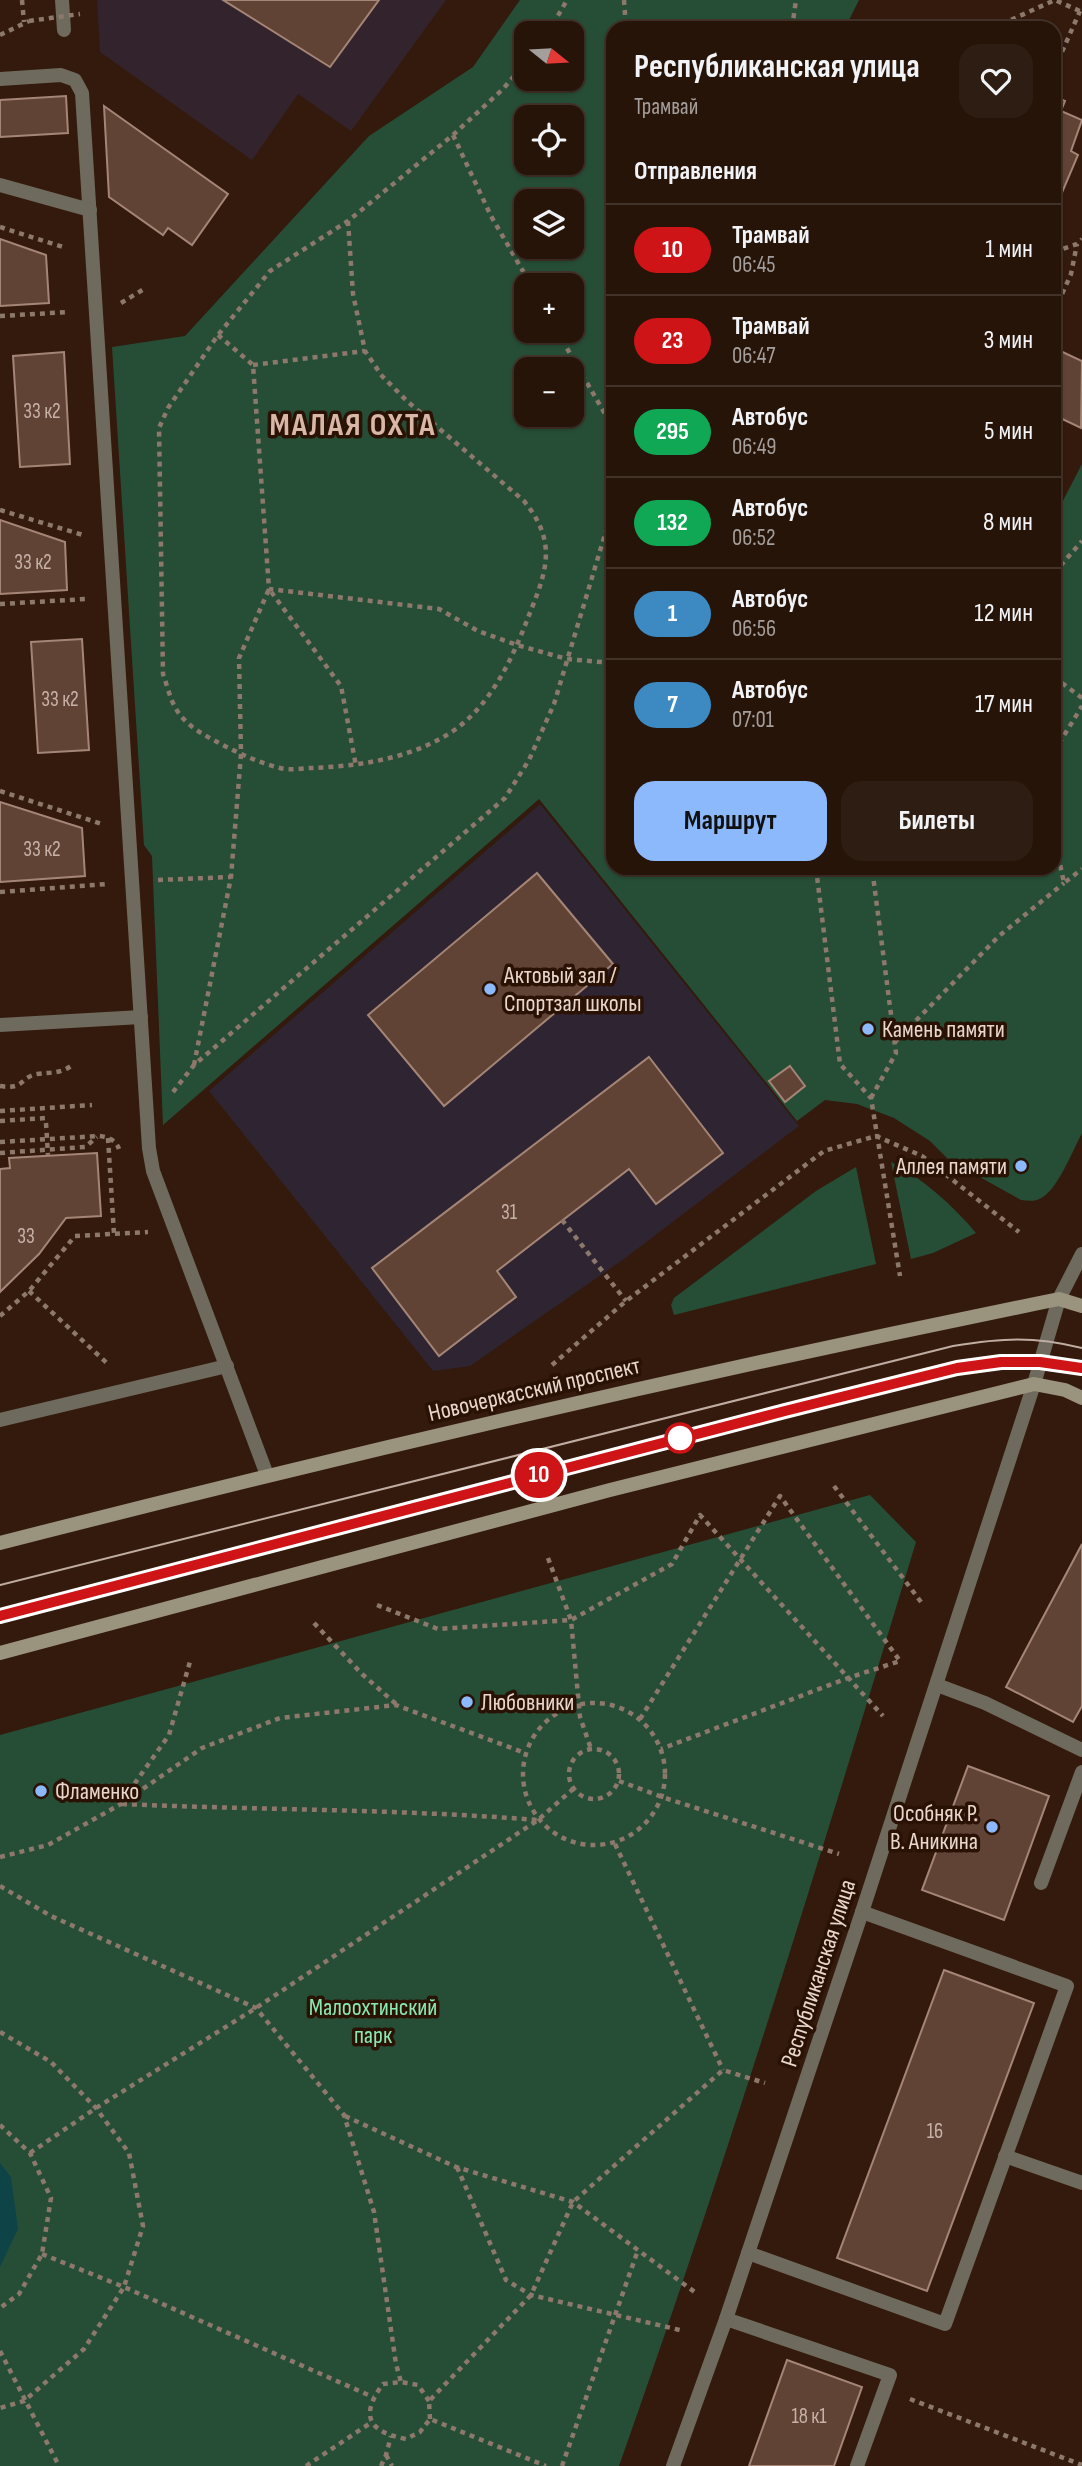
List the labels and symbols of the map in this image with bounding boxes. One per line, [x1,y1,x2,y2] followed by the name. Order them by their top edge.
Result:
[514,21,584,91] north arrow
[23,399,61,424] house number: 33 к2
[270,406,436,445] district label: МАЛАЯ ОХТА
[14,550,52,575] house number: 33 к2
[41,687,79,712] house number: 33 к2
[23,837,61,862] house number: 33 к2
[503,961,642,1018] place label: Актовый зал / Спортзал школы
[482,981,498,997] marker: Актовый зал / Спортзал школы
[882,1015,1005,1044] place label: Камень памяти
[860,1021,876,1037] marker: Камень памяти
[895,1152,1007,1181] place label: Аллея памяти
[1013,1158,1029,1174] marker: Аллея памяти
[501,1200,518,1225] house number: 31
[17,1224,35,1249] house number: 33
[425,1351,643,1428] street label: Новочеркасский проспект
[665,1423,695,1453] unlabelled marker
[508,1452,570,1498] line badge: 10
[481,1688,574,1717] place label: Любовники
[459,1694,475,1710] marker: Любовники
[55,1777,139,1806] place label: Фламенко
[33,1783,49,1799] marker: Фламенко
[890,1799,978,1856] place label: Особняк Р. В. Аникина
[984,1819,1000,1835] marker: Особняк Р. В. Аникина
[775,1876,862,2070] street label: Республиканская улица
[309,1993,437,2050] park label: Малоохтинский парк
[927,2119,943,2144] house number: 16
[791,2404,827,2429] house number: 18 к1

